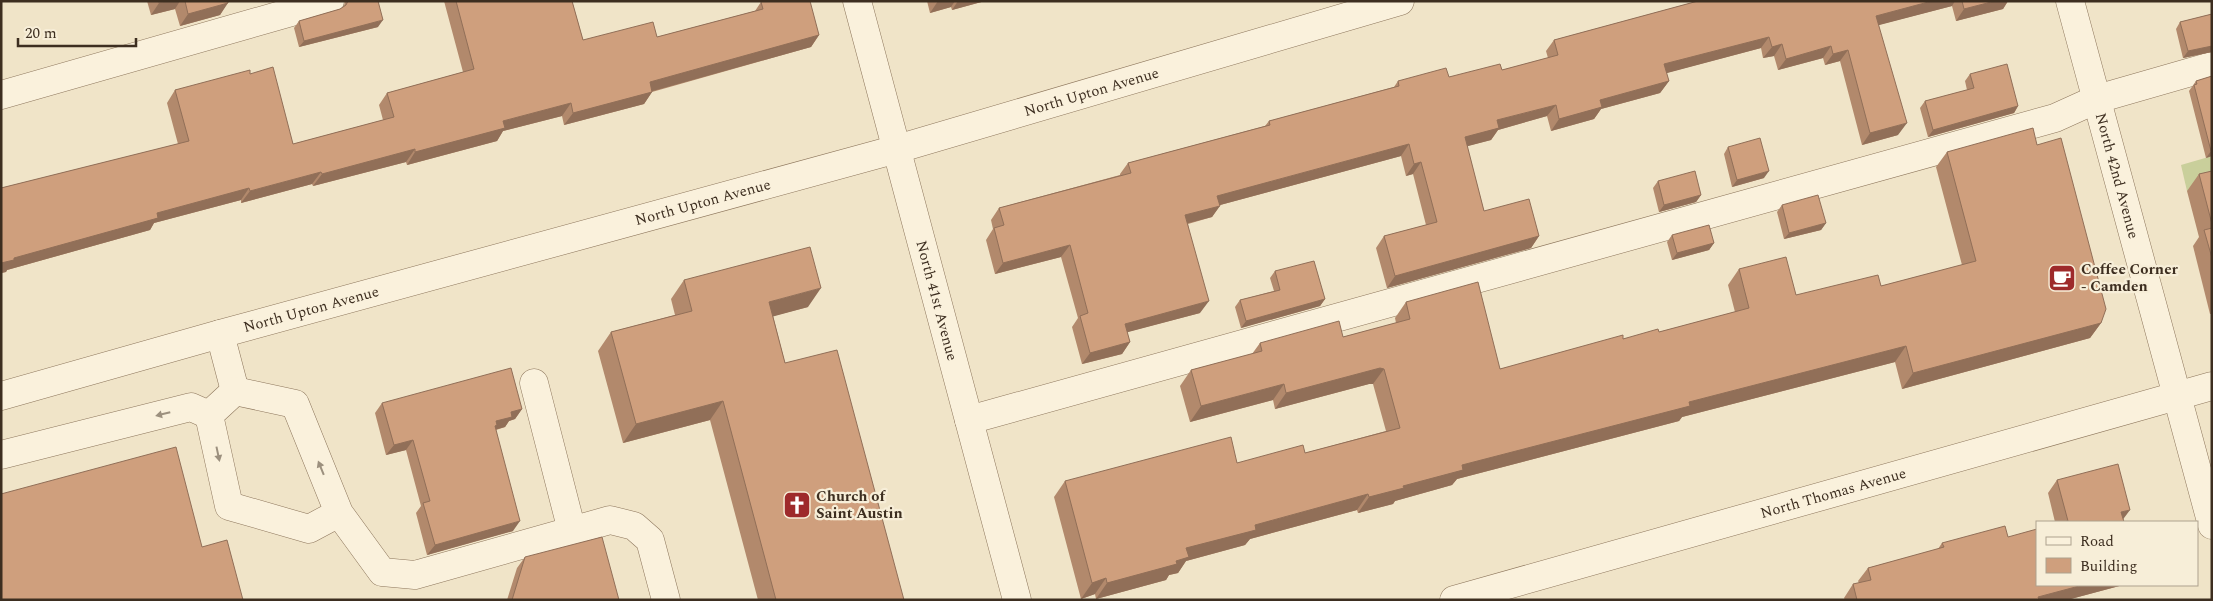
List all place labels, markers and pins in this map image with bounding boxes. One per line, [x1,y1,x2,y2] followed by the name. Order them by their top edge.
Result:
[2081,258,2179,298] place label: Coffee Corner - Camden
[2047,263,2077,293] cafe icon: Coffee Corner - Camden
[816,485,903,525] place label: Church of Saint Austin
[782,490,812,520] church icon: Church of Saint Austin

